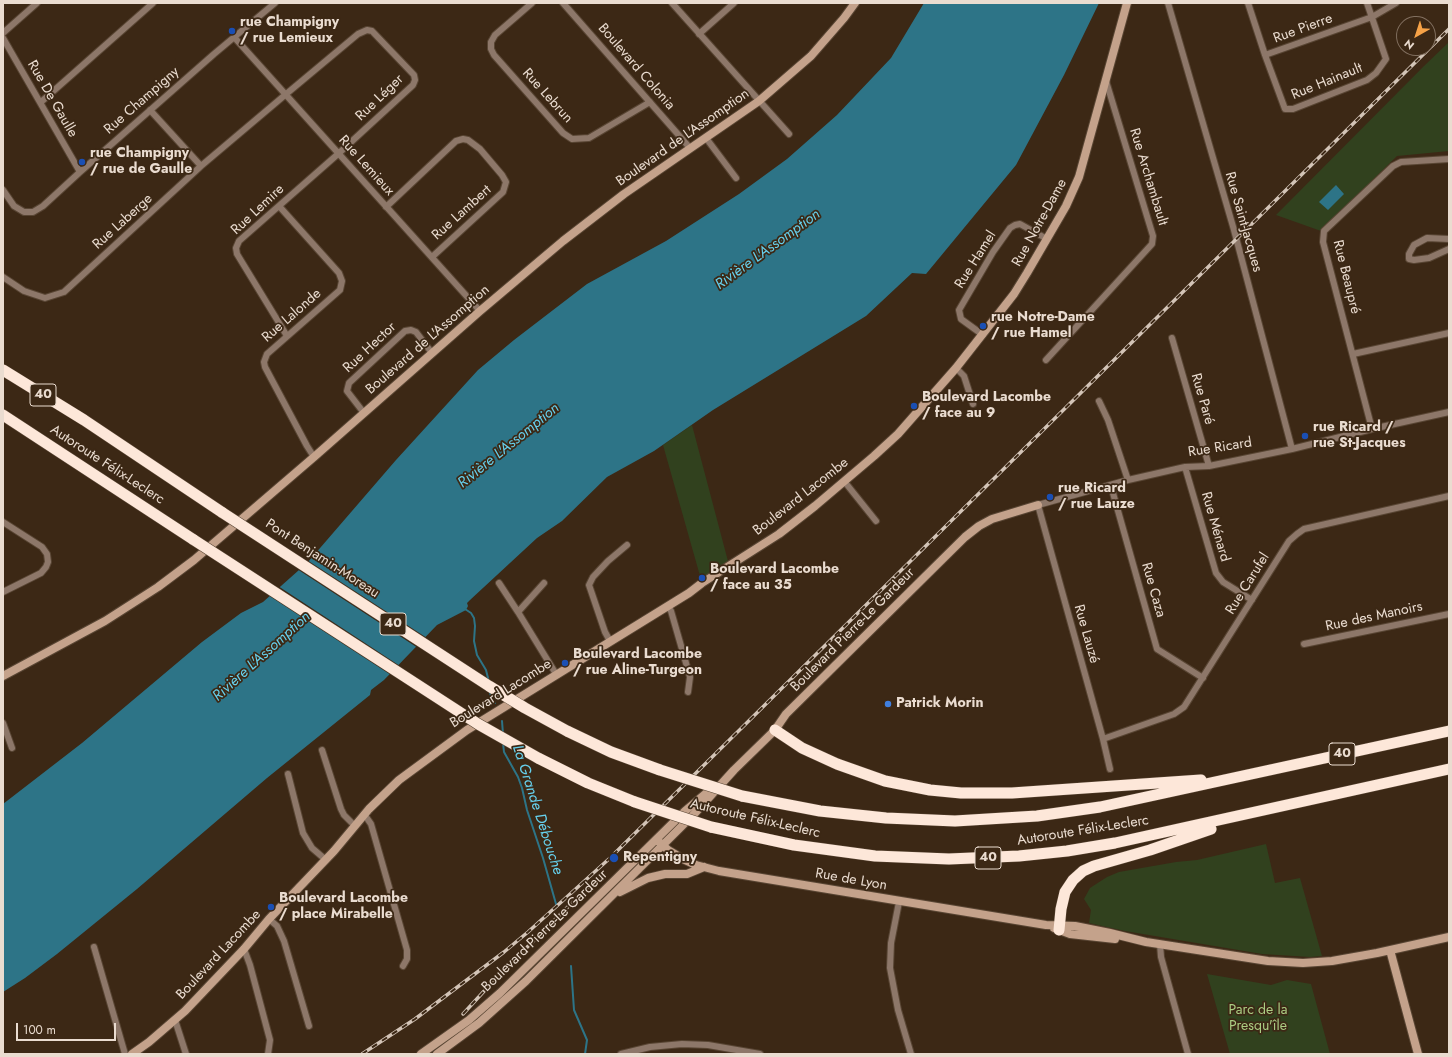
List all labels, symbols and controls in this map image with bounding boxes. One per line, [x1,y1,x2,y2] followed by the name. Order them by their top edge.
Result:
[1271,11,1335,47] street label: Rue Pierre
[240,15,339,48] place label: rue Champigny / rue Lemieux
[1396,16,1436,56] north arrow
[594,20,678,114] street label: Boulevard Colonia
[227,26,237,36] marker: rue Champigny / rue Lemieux
[1401,36,1418,54] text: N
[23,58,81,140] street label: Rue De Gaulle
[1289,60,1365,104] street label: Rue Hainault
[101,64,183,138] street label: Rue Champigny
[518,65,576,127] street label: Rue Lebrun
[353,71,407,125] street label: Rue Léger
[613,86,753,190] street label: Boulevard de L'Assomption
[1125,126,1171,228] street label: Rue Archambault
[335,132,397,200] street label: Rue Lemieux
[90,146,192,178] place label: rue Champigny / rue de Gaulle
[77,157,87,167] marker: rue Champigny / rue de Gaulle
[1221,170,1265,274] street label: Rue Saint-Jacques
[1009,176,1071,270] street label: Rue Notre-Dame
[228,181,288,239] street label: Rue Lemire
[429,182,495,244] street label: Rue Lambert
[90,191,156,253] street label: Rue Laberge
[712,206,824,294] water label: Rivière L'Assomption
[952,228,1000,292] street label: Rue Hamel
[1329,238,1363,316] street label: Rue Beaupré
[363,282,493,398] street label: Boulevard de L'Assomption
[259,286,325,346] street label: Rue Lalonde
[991,310,1095,342] place label: rue Notre-Dame / rue Hamel
[340,319,400,377] street label: Rue Hector
[978,321,988,331] marker: rue Notre-Dame / rue Hamel
[1187,372,1217,426] street label: Rue Paré
[30,384,56,406] road number: 40
[922,390,1051,422] place label: Boulevard Lacombe / face au 9
[455,400,563,492] water label: Rivière L'Assomption
[909,401,919,411] marker: Boulevard Lacombe / face au 9
[1313,420,1406,452] place label: rue Ricard / rue St-Jacques
[47,422,167,508] street label: Autoroute Félix-Leclerc
[1300,431,1310,441] marker: rue Ricard / rue St-Jacques
[1187,435,1253,461] street label: Rue Ricard
[750,455,852,539] street label: Boulevard Lacombe
[1058,481,1135,514] place label: rue Ricard / rue Lauze
[1197,490,1233,564] street label: Rue Ménard
[1045,492,1055,502] marker: rue Ricard / rue Lauze
[262,516,382,602] street label: Pont Benjamin-Moreau
[1222,550,1274,618] street label: Rue Carufel
[1137,561,1169,619] street label: Rue Caza
[710,562,839,594] place label: Boulevard Lacombe / face au 35
[788,565,918,695] street label: Boulevard Pierre-Le Gardeur
[697,573,707,583] marker: Boulevard Lacombe / face au 35
[1324,599,1424,635] street label: Rue des Manoirs
[1070,603,1102,665] street label: Rue Lauzé
[209,608,315,706] water label: Rivière L'Assomption
[380,613,406,635] road number: 40
[573,647,702,680] place label: Boulevard Lacombe / rue Aline-Turgeon
[447,656,555,732] street label: Boulevard Lacombe
[560,658,570,668] marker: Boulevard Lacombe / rue Aline-Turgeon
[896,696,984,712] place label: Patrick Morin
[883,699,893,709] marker: Patrick Morin
[508,743,566,877] water label: La Grande Débouche
[1329,743,1355,765] road number: 40
[688,796,822,842] street label: Autoroute Félix-Leclerc
[1016,812,1150,850] street label: Autoroute Félix-Leclerc
[975,847,1001,869] road number: 40
[623,850,697,866] place label: Repentigny
[608,852,620,864] marker: Repentigny
[814,865,888,895] street label: Rue de Lyon
[479,866,611,996] street label: Boulevard Pierre-Le Gardeur
[279,891,408,924] place label: Boulevard Lacombe / place Mirabelle
[266,902,276,912] marker: Boulevard Lacombe / place Mirabelle
[173,907,265,1003] street label: Boulevard Lacombe
[1229,1003,1287,1036] park label: Parc de la Presqu'île
[18,1015,118,1041] scale bar
[23,1021,56,1039] text: 100 m

